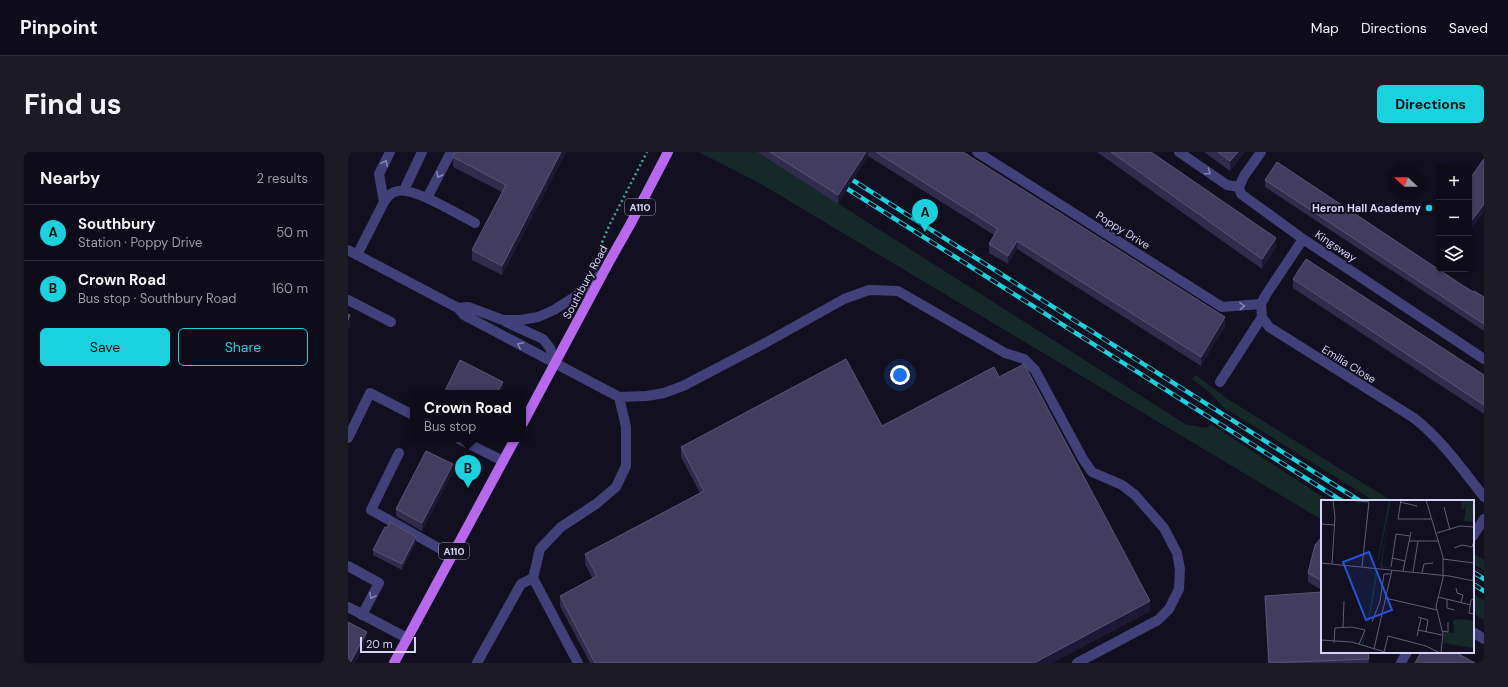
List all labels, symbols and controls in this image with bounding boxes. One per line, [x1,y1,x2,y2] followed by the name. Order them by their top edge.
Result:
[20,15,98,40] text: Pinpoint
[1311,19,1339,37] text: Map
[1361,19,1427,37] text: Directions
[1449,19,1488,37] text: Saved
[1377,85,1484,123] button: Directions
[24,86,122,123] text: Find us
[380,160,387,168] one-way arrow
[1388,164,1424,200] north arrow
[1436,164,1472,272] map controls
[1436,164,1472,200] button: +
[40,167,100,189] text: Nearby
[1204,167,1211,174] one-way arrow
[257,170,308,187] text: 2 results
[436,171,444,178] one-way arrow
[625,199,655,215] road number: A110
[912,199,938,232] pin: A
[1436,200,1472,236] button: −
[1312,201,1421,215] place label: Heron Hall Academy
[1424,203,1434,213] marker: Heron Hall Academy
[1093,208,1153,252] street label: Poppy Drive
[78,214,155,234] text: Southbury
[48,224,58,241] text: A
[276,224,308,241] text: 50 m
[1313,227,1359,265] street label: Kingsway
[78,234,203,251] text: Station · Poppy Drive
[1436,236,1472,272] button: layers
[560,243,610,321] street label: Southbury Road
[78,270,166,290] text: Crown Road
[49,280,57,297] text: B
[272,280,308,297] text: 160 m
[78,290,236,307] text: Bus stop · Southbury Road
[1239,301,1245,310] one-way arrow
[40,328,170,366] button: Save
[178,328,308,366] button: Share
[1319,342,1379,386] street label: Emilia Close
[517,343,524,350] one-way arrow
[890,365,910,385] your location
[410,390,526,442] popup
[424,398,512,418] text: Crown Road
[424,418,476,435] text: Bus stop
[455,455,481,488] pin: B
[1321,500,1474,653] inset map
[439,543,469,559] road number: A110
[369,591,376,599] one-way arrow
[360,635,416,654] scale bar
[366,637,392,651] text: 20 m

